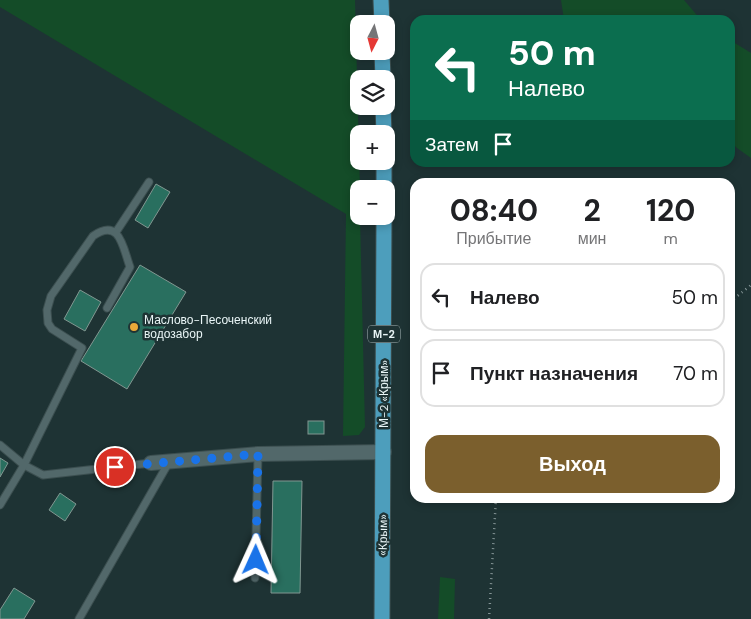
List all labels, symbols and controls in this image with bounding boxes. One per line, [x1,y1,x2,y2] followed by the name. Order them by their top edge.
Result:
[350,15,395,60] north arrow
[350,15,395,225] map controls
[508,30,596,76] text: 50 m
[425,35,490,100] icon: left
[350,70,395,115] button: layers
[508,74,585,103] text: Налево
[350,125,395,170] button: +
[489,130,517,158] icon: arrive
[425,132,479,157] text: Затем
[350,180,395,225] button: −
[450,191,538,230] text: 08:40
[583,191,601,230] text: 2
[646,191,695,230] text: 120
[456,228,531,249] text: Прибытие
[578,228,606,249] text: мин
[664,228,678,249] text: m
[427,283,455,311] icon: left
[470,285,540,310] text: Налево
[671,285,718,310] text: 50 m
[144,312,272,342] place label: Маслово-Песоченский водозабор
[128,321,140,333] marker: Маслово-Песоченский водозабор
[368,326,400,342] road number: М-2
[427,359,455,387] icon: arrive
[376,360,392,428] street label: М-2 «Крым»
[470,361,638,386] text: Пункт назначения
[673,361,718,386] text: 70 m
[425,435,720,493] button: Выход
[94,446,136,488] pin
[101,453,129,481] icon: arrive
[375,514,391,556] street label: «Крым»
[229,533,281,585] position arrow

